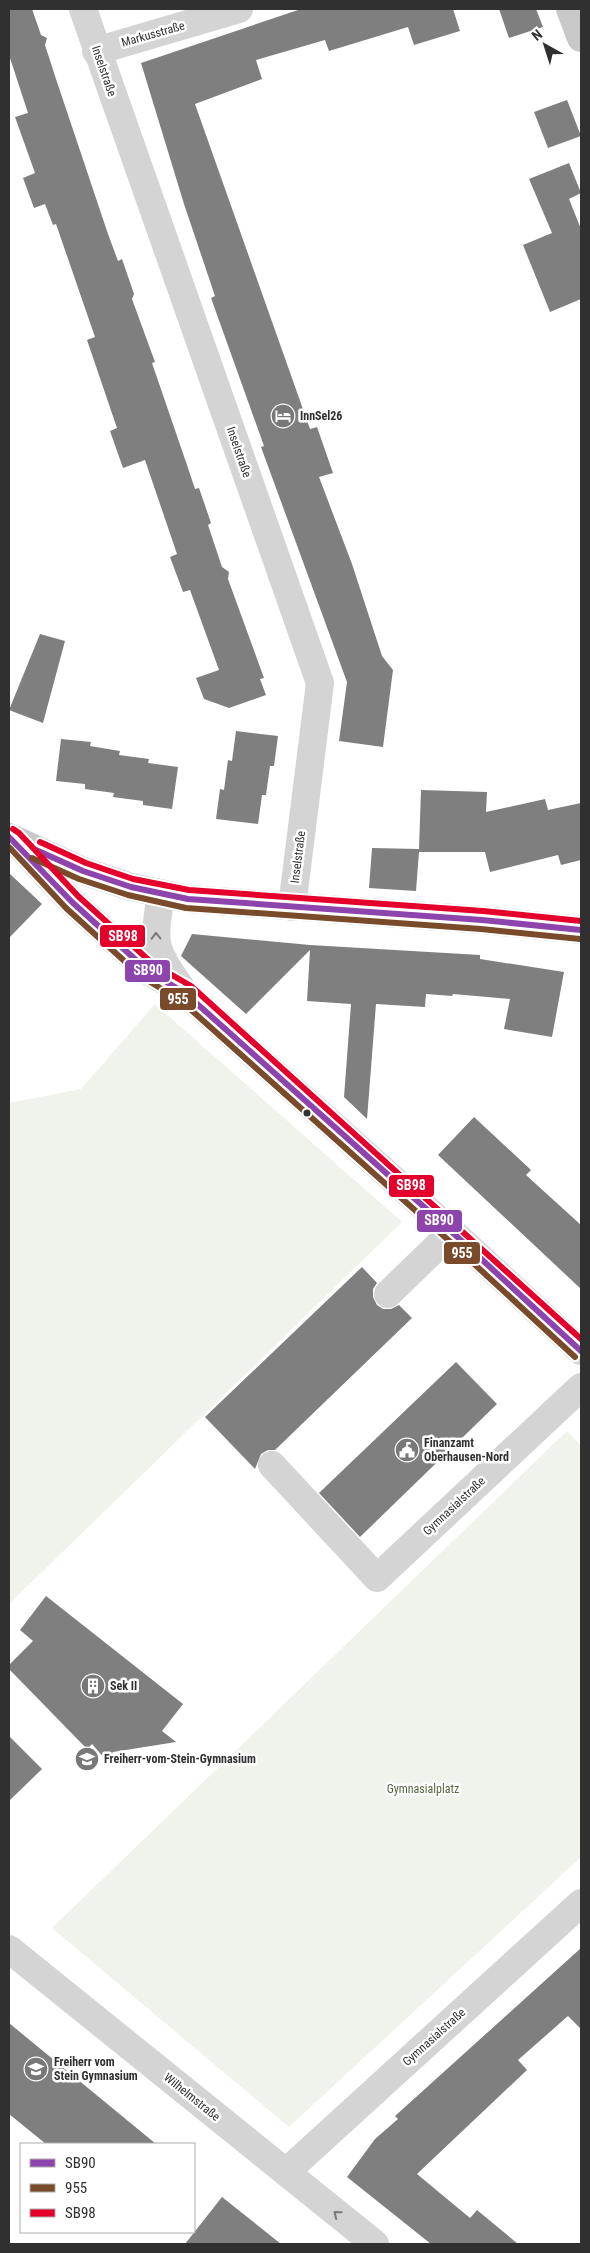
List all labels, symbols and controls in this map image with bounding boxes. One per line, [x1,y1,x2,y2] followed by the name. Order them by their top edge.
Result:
[120,18,187,50] street label: Markusstraße
[520,20,570,70] north arrow
[528,26,545,44] text: N
[89,44,119,99] street label: Inselstraße
[270,403,296,429] hotel icon: InnSel26
[300,409,342,423] place label: InnSel26
[224,425,254,480] street label: Inselstraße
[288,830,308,884] street label: Inselstraße
[99,924,146,948] line badge: SB98
[108,928,138,944] text: SB98
[151,931,162,939] one-way arrow
[124,959,171,983] line badge: SB90
[133,962,163,978] text: SB90
[159,987,197,1011] line badge: 955
[167,991,189,1007] text: 955
[302,1108,312,1118] unlabelled marker
[388,1174,435,1198] line badge: SB98
[396,1177,426,1193] text: SB98
[416,1209,463,1233] line badge: SB90
[424,1212,454,1228] text: SB90
[443,1241,481,1265] line badge: 955
[451,1245,473,1261] text: 955
[424,1436,509,1464] place label: Finanzamt Oberhausen-Nord
[394,1437,420,1463] public building icon: Finanzamt Oberhausen-Nord
[420,1474,488,1538] street label: Gymnasialstraße
[80,1673,106,1699] building icon: Sek II
[110,1679,137,1693] place label: Sek II
[74,1746,100,1772] school or university icon: Freiherr-vom-Stein-Gymnasium
[104,1752,256,1766] place label: Freiherr-vom-Stein-Gymnasium
[387,1782,459,1796] park label: Gymnasialplatz
[400,2005,468,2069] street label: Gymnasialstraße
[54,2055,138,2083] place label: Freiherr vom Stein Gymnasium
[23,2056,49,2082] school or university icon: Freiherr vom Stein Gymnasium
[161,2070,223,2124] street label: Wilhelmstraße
[20,2143,195,2233] legend
[65,2154,96,2172] text: SB90
[65,2179,87,2197] text: 955
[65,2204,96,2222] text: SB98
[334,2211,343,2219] one-way arrow

